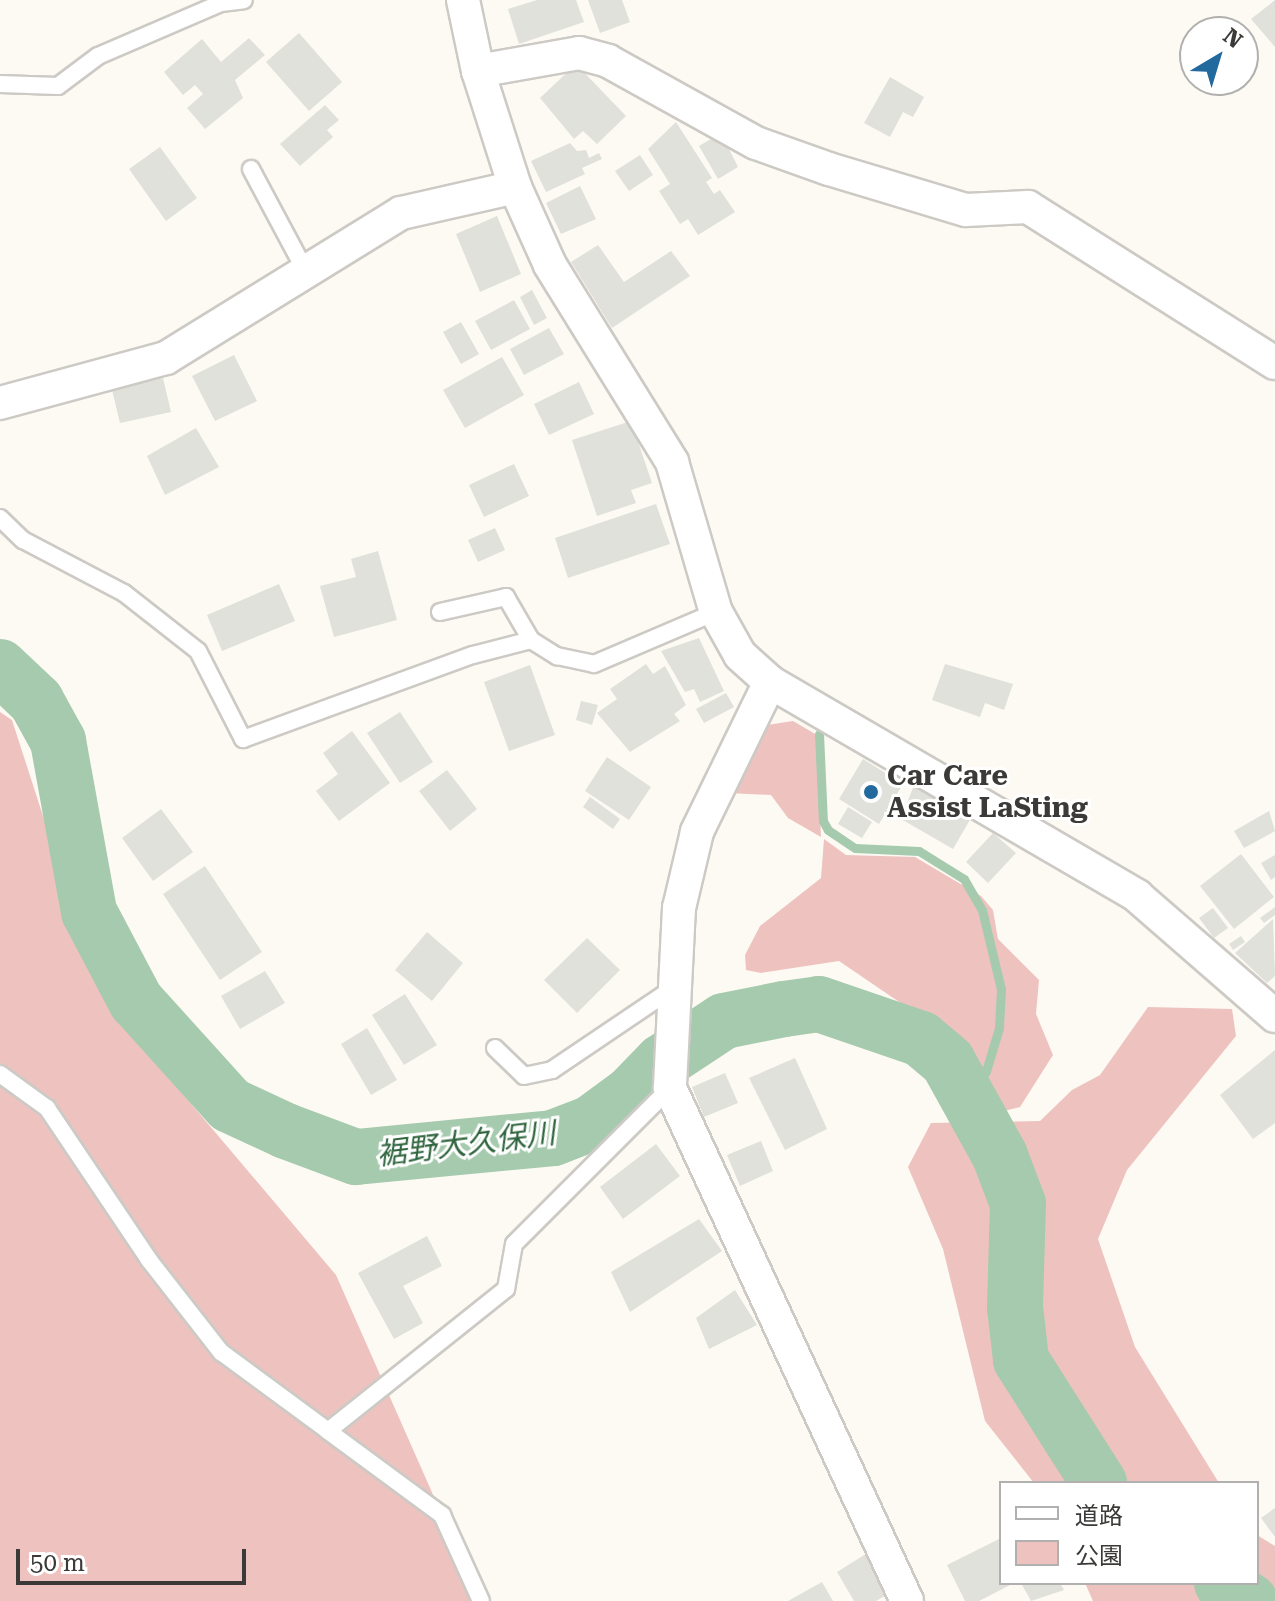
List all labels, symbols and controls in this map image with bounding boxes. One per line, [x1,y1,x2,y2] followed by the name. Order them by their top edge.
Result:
[1179,16,1259,96] north arrow
[1218,23,1247,53] text: N
[887,759,1088,825] place label: Car Care Assist LaSting
[862,783,880,801] marker: Car Care Assist LaSting
[374,1115,558,1173] water label: 裾野大久保川
[999,1481,1259,1585] legend
[1075,1502,1123,1530] text: 道路
[20,1533,250,1583] scale bar
[1075,1542,1123,1570] text: 公園
[30,1549,85,1577] text: 50 m

